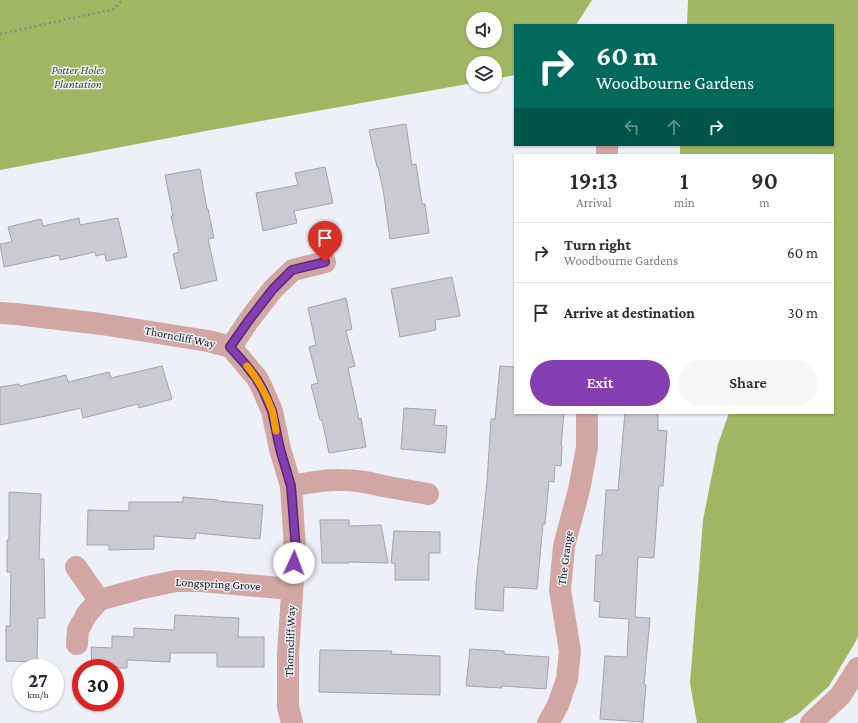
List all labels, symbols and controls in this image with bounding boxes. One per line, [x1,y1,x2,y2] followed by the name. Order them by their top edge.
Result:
[466,12,502,92] map controls
[466,12,502,48] button: sound
[530,40,582,92] icon: right
[596,40,657,71] text: 60 m
[466,56,502,92] button: layers
[51,63,105,91] park label: Potter Holes Plantation
[596,73,754,93] text: Woodbourne Gardens
[621,116,643,138] icon: left
[663,116,685,138] icon: ahead
[705,116,727,138] icon: right
[570,167,618,194] text: 19:13
[680,167,689,194] text: 1
[751,167,778,194] text: 90
[576,195,612,210] text: Arrival
[674,195,695,210] text: min
[759,195,770,210] text: m
[308,221,342,262] pin
[314,227,336,249] icon: arrive
[564,237,631,253] text: Turn right
[530,242,552,264] icon: right
[787,245,818,261] text: 60 m
[564,253,678,268] text: Woodbourne Gardens
[530,302,552,324] icon: arrive
[564,305,695,321] text: Arrive at destination
[788,305,818,321] text: 30 m
[143,323,217,351] street label: Thorncliff Way
[530,360,670,406] button: Exit
[678,360,818,406] button: Share
[554,530,576,586] street label: The Grange
[273,542,315,584] position arrow
[175,575,261,593] street label: Longspring Grove
[282,604,298,677] street label: Thorncliff Way
[72,659,124,711] speed limit sign: 30
[28,669,48,691] text: 27
[27,689,49,700] text: km/h

